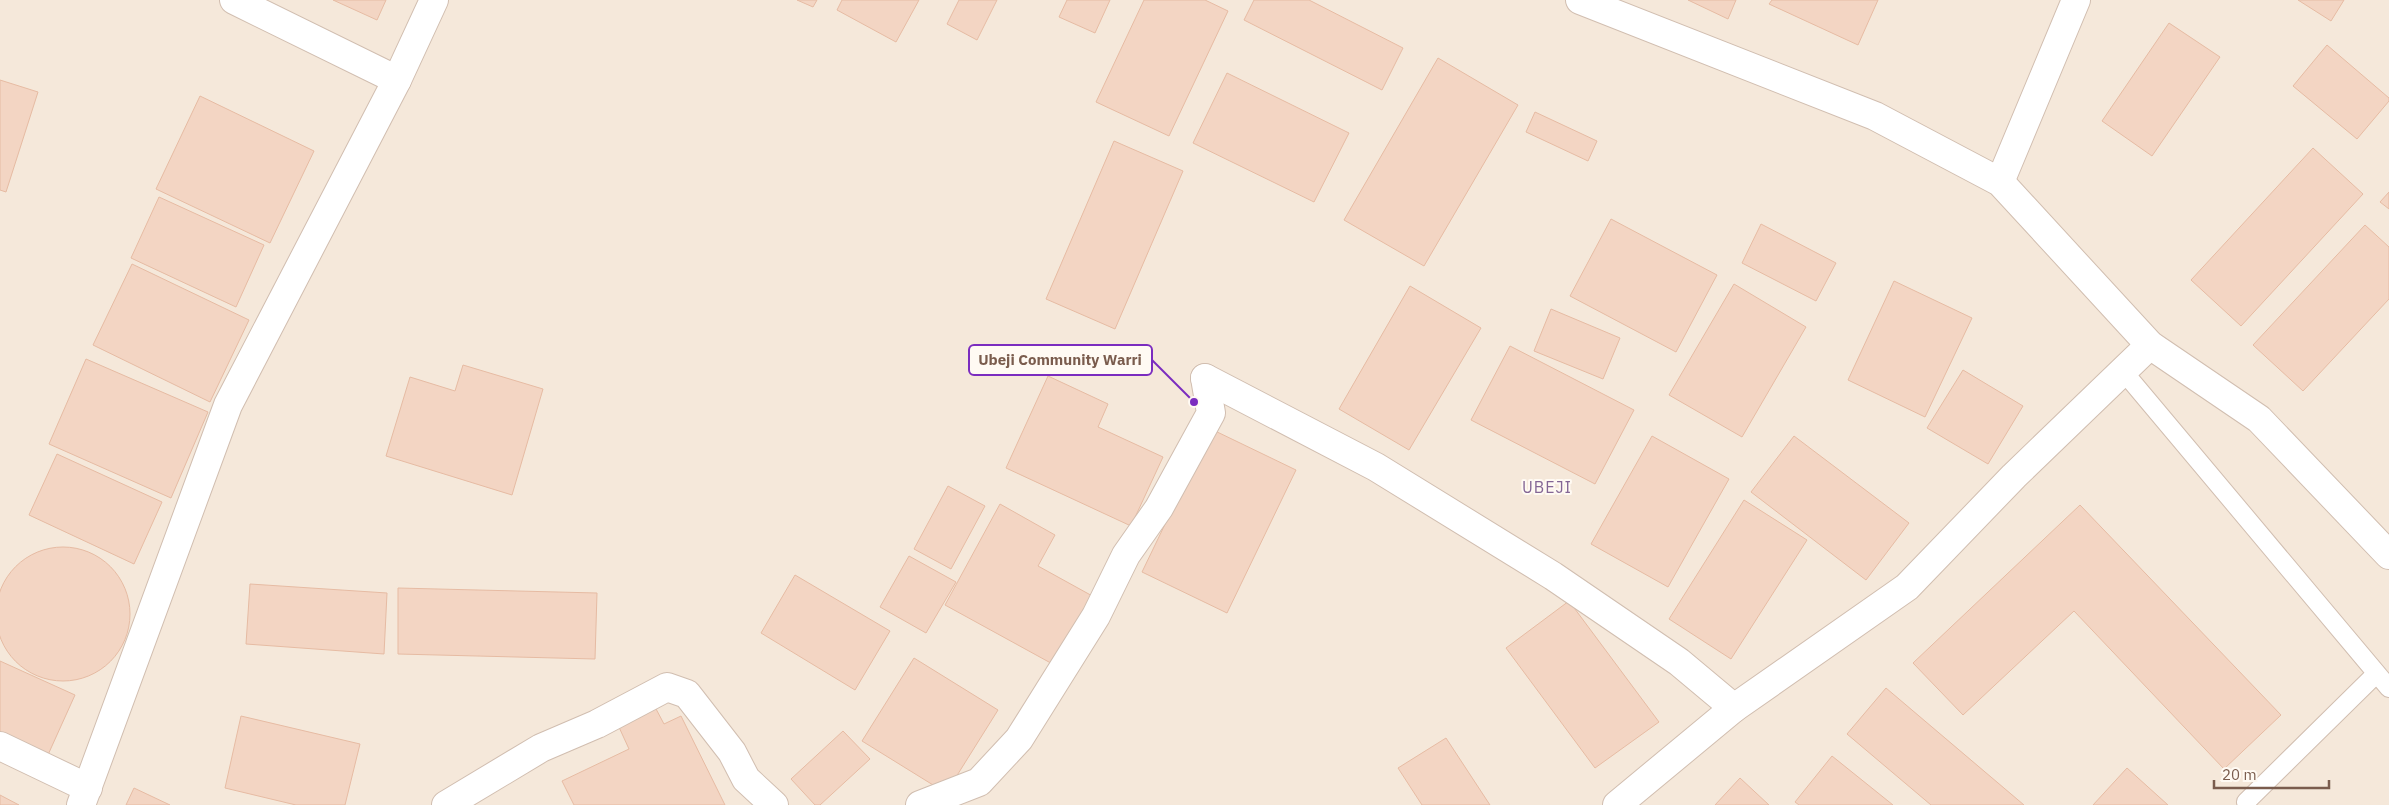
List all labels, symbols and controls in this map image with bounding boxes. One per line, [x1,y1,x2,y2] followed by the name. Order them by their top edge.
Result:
[969,345,1152,375] callout: Ubeji Community Warri
[978,350,1142,369] text: Ubeji Community Warri
[1522,477,1572,497] district label: UBEJI
[2214,758,2329,790] scale bar
[2222,765,2257,784] text: 20 m

